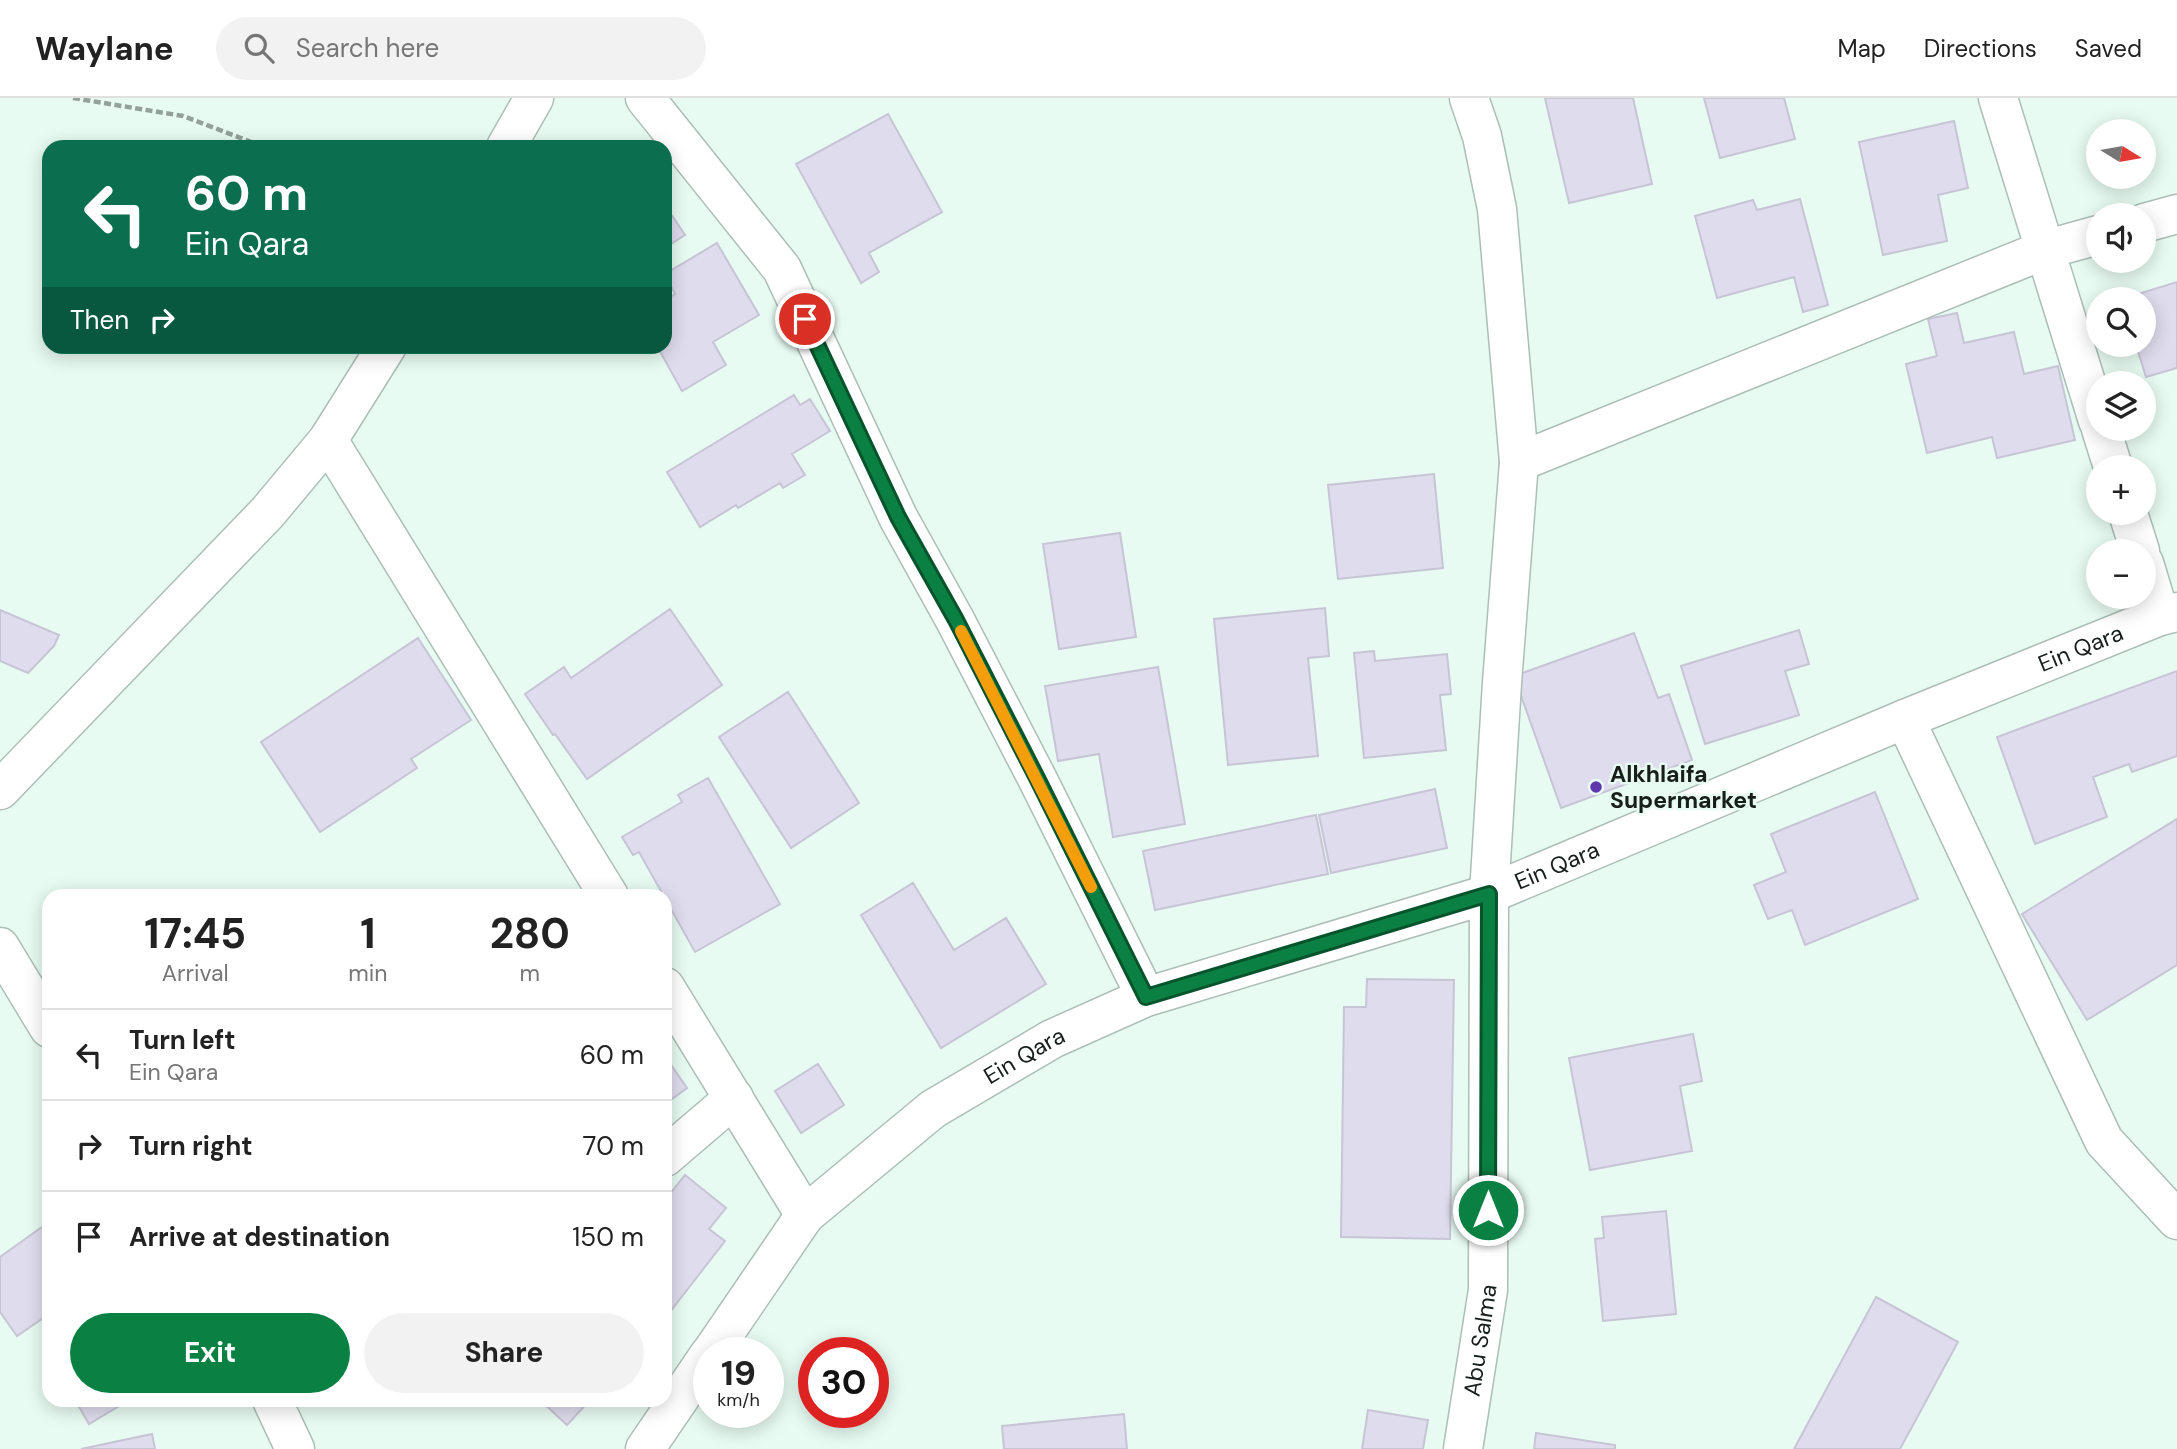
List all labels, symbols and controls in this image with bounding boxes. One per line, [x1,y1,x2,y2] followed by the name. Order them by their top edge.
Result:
[216,17,706,80] search box
[35,27,174,70] text: Waylane
[240,29,278,67] icon: search
[296,31,439,65] text: Search here
[1838,33,1886,64] text: Map
[1924,33,2037,64] text: Directions
[2075,33,2142,64] text: Saved
[2086,119,2156,189] north arrow
[2086,119,2156,609] map controls
[185,161,308,225] text: 60 m
[70,168,161,259] icon: left
[2086,203,2156,273] button: sound
[185,223,309,265] text: Ein Qara
[2086,287,2156,357] button: search
[775,289,835,349] pin
[786,300,824,338] icon: arrive
[143,301,181,339] icon: right
[70,303,129,337] text: Then
[2086,371,2156,441] button: layers
[2086,455,2156,525] button: +
[2086,539,2156,609] button: −
[2034,617,2128,679] street label: Ein Qara
[1610,759,1757,815] place label: Alkhlaifa Supermarket
[1588,779,1604,795] marker: Alkhlaifa Supermarket
[1510,834,1604,897] street label: Ein Qara
[144,906,246,961] text: 17:45
[360,906,376,961] text: 1
[490,906,570,961] text: 280
[162,958,229,988] text: Arrival
[348,958,388,988] text: min
[520,958,540,988] text: m
[978,1020,1069,1091] street label: Ein Qara
[129,1023,236,1057] text: Turn left
[70,1036,108,1074] icon: left
[580,1038,644,1072] text: 60 m
[129,1057,218,1087] text: Ein Qara
[70,1127,108,1165] icon: right
[129,1129,253,1163] text: Turn right
[583,1129,644,1163] text: 70 m
[1451,1173,1525,1247] position arrow
[70,1218,108,1256] icon: arrive
[129,1220,390,1254] text: Arrive at destination
[572,1220,644,1254] text: 150 m
[1456,1282,1504,1398] street label: Abu Salma
[70,1313,350,1393] button: Exit
[364,1313,644,1393] button: Share
[798,1337,889,1428] speed limit sign: 30
[721,1350,756,1396] text: 19
[717,1388,760,1412] text: km/h

